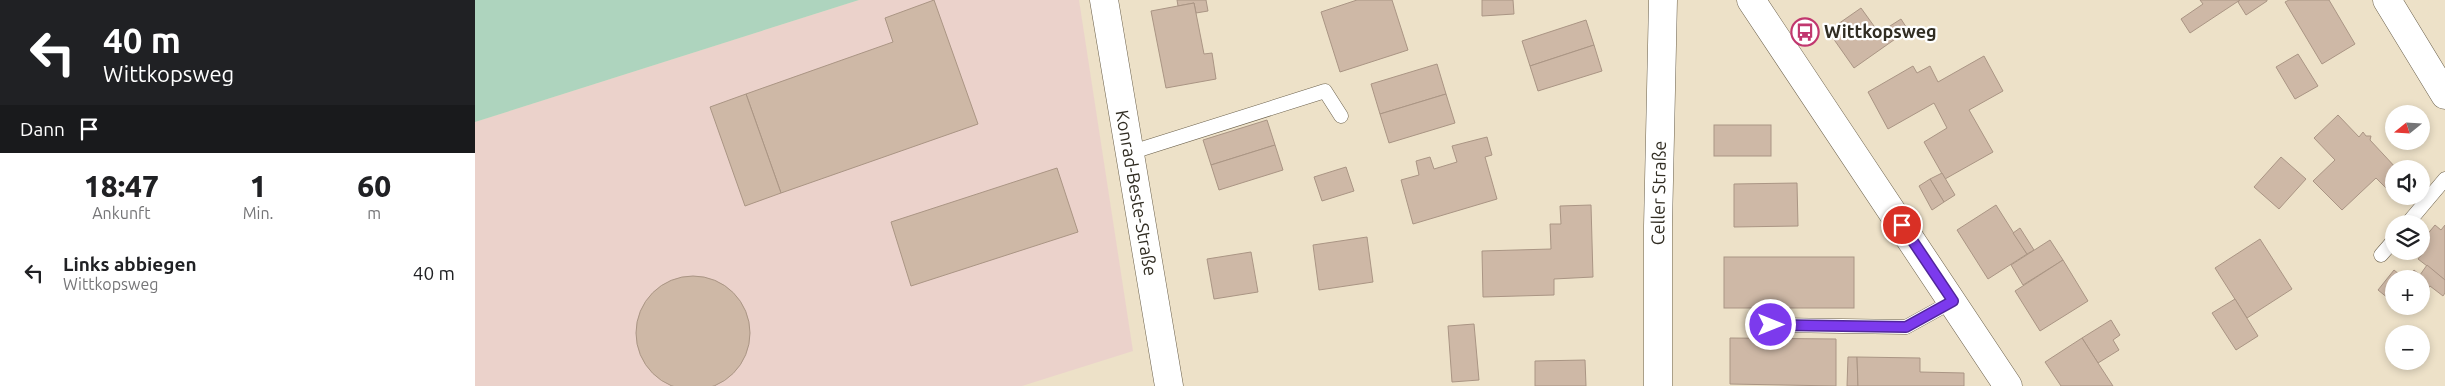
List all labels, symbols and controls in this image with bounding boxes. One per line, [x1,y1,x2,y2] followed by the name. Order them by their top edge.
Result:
[1790,17,1820,47] bus stop icon: Wittkopsweg
[20,20,85,85] icon: left
[103,20,181,60] text: 40 m
[1824,21,1937,41] place label: Wittkopsweg
[103,61,234,86] text: Wittkopsweg
[2385,105,2430,150] north arrow
[2385,105,2430,370] map controls
[1113,108,1161,277] street label: Konrad-Beste-Straße
[75,115,103,143] icon: arrive
[20,118,65,140] text: Dann
[1647,141,1669,245] street label: Celler Straße
[2385,160,2430,205] button: sound
[84,169,159,203] text: 18:47
[250,169,267,203] text: 1
[357,169,391,203] text: 60
[92,204,150,222] text: Ankunft
[243,204,274,222] text: Min.
[367,204,381,222] text: m
[1881,204,1923,246] pin
[1888,211,1916,239] icon: arrive
[2385,215,2430,260] button: layers
[63,253,197,275] text: Links abbiegen
[20,259,48,287] icon: left
[413,262,455,284] text: 40 m
[2385,270,2430,315] button: +
[63,275,158,293] text: Wittkopsweg
[1744,298,1796,350] position arrow
[2385,325,2430,370] button: −

